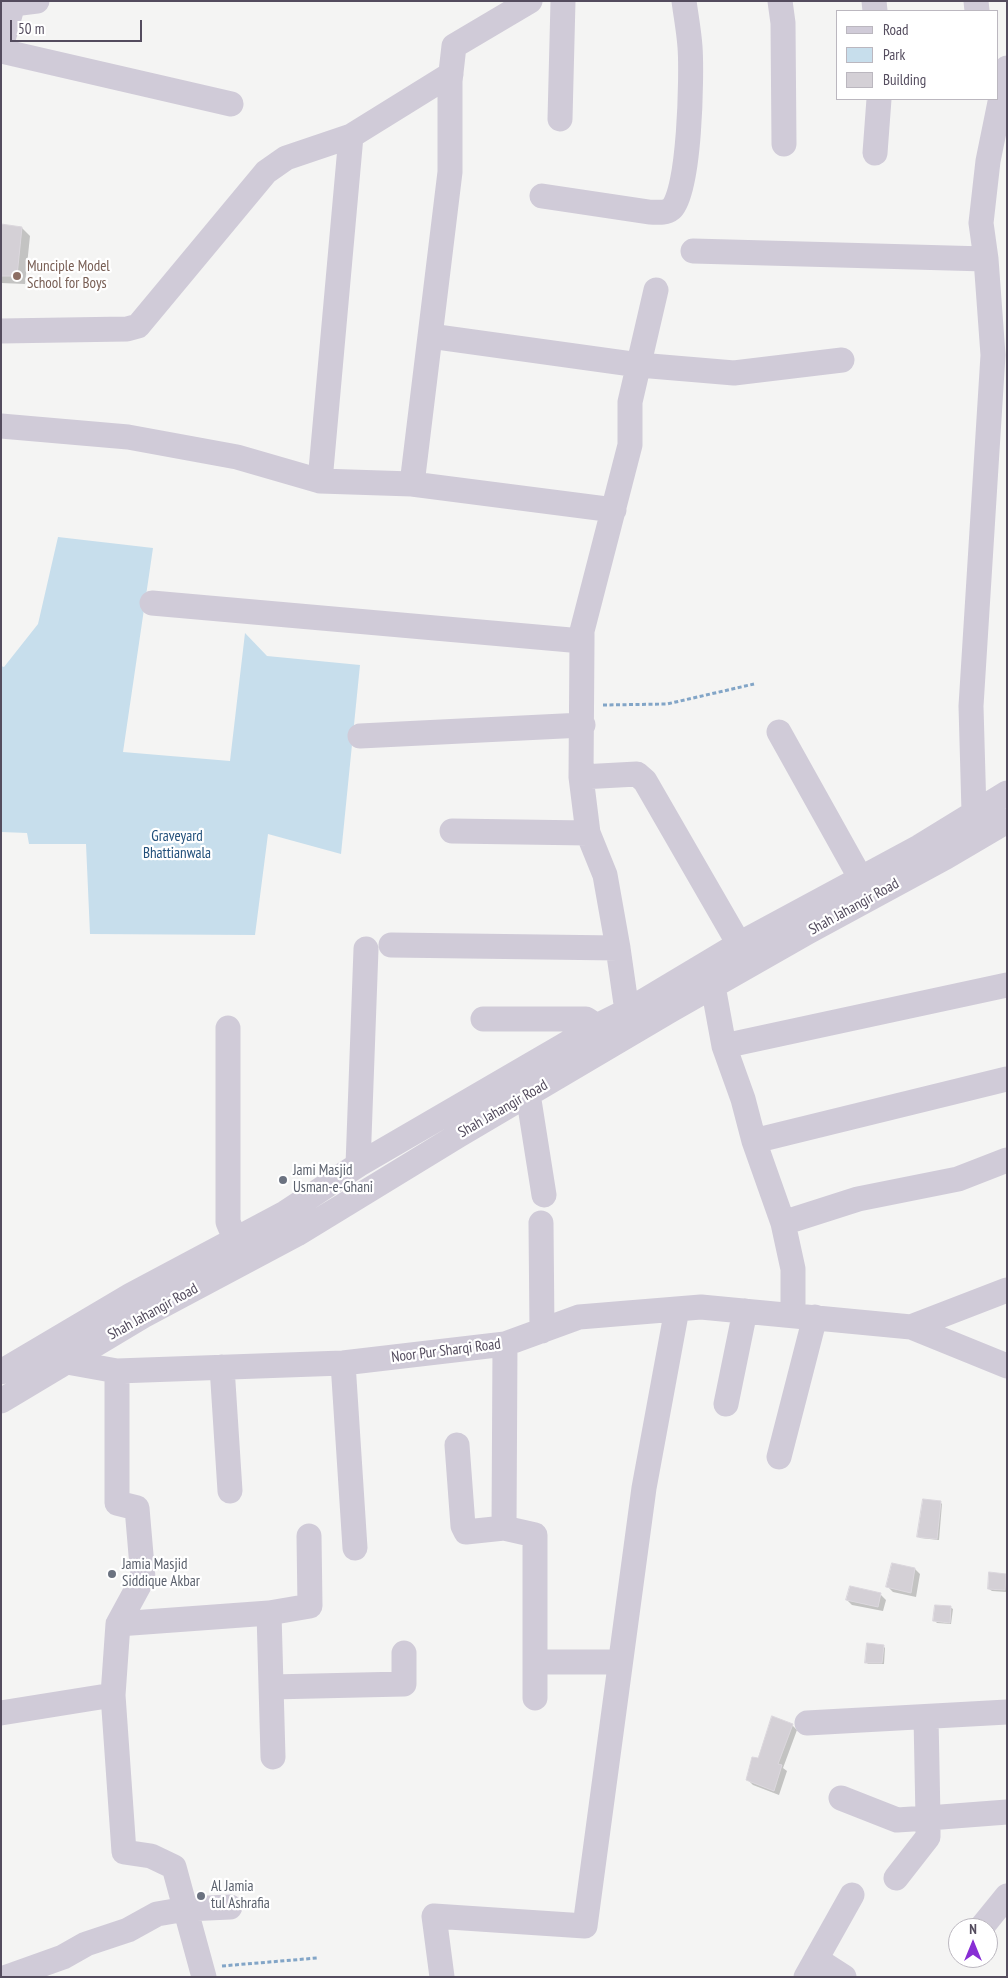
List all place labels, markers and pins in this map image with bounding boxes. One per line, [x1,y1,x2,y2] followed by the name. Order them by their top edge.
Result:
[27,258,110,293] place label: Munciple Model School for Boys
[11,270,23,282] marker: Munciple Model School for Boys
[293,1162,373,1197] place label: Jami Masjid Usman-e-Ghani
[277,1174,289,1186] marker: Jami Masjid Usman-e-Ghani
[122,1556,200,1591] place label: Jamia Masjid Siddique Akbar
[106,1568,118,1580] marker: Jamia Masjid Siddique Akbar
[211,1878,270,1913] place label: Al Jamia tul Ashrafia
[195,1890,207,1902] marker: Al Jamia tul Ashrafia

